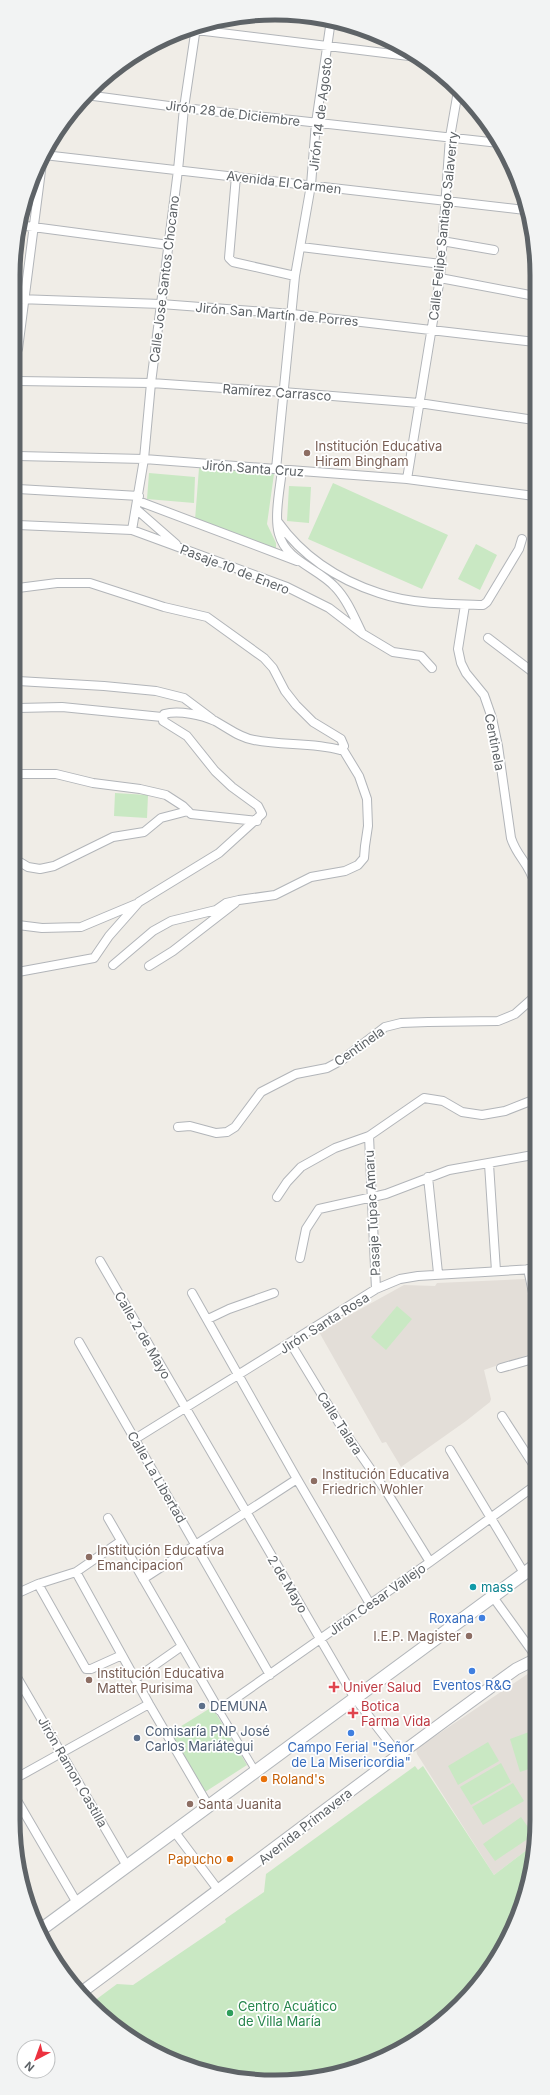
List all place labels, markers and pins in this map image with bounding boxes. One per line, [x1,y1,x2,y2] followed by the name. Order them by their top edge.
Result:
[315,438,442,469] place label: Institución Educativa Hiram Bingham
[302,448,312,458] marker: Institución Educativa Hiram Bingham
[322,1466,449,1497] place label: Institución Educativa Friedrich Wohler
[309,1476,319,1486] marker: Institución Educativa Friedrich Wohler
[97,1542,224,1573] place label: Institución Educativa Emancipacion
[84,1552,94,1562] marker: Institución Educativa Emancipacion
[481,1579,514,1595] place label: mass
[468,1582,478,1592] marker: mass
[429,1610,474,1626] place label: Roxana
[477,1613,487,1623] marker: Roxana
[373,1628,461,1644] place label: I.E.P. Magister
[464,1631,474,1641] marker: I.E.P. Magister
[97,1665,224,1696] place label: Institución Educativa Matter Purisima
[467,1666,477,1676] marker: Eventos R&G
[84,1675,94,1685] marker: Institución Educativa Matter Purisima
[432,1677,512,1693] place label: Eventos R&G
[343,1679,421,1695] place label: Univer Salud
[328,1681,340,1693] marker: Univer Salud
[210,1698,267,1714] place label: DEMUNA
[361,1698,430,1729] place label: Botica Farma Vida
[197,1701,207,1711] marker: DEMUNA
[348,1708,358,1718] marker: Botica Farma Vida
[145,1723,270,1754] place label: Comisaría PNP José Carlos Mariátegui
[346,1728,356,1738] marker: Campo Ferial "Señor de La Misericordia"
[132,1733,142,1743] marker: Comisaría PNP José Carlos Mariátegui
[287,1739,415,1770] place label: Campo Ferial "Señor de La Misericordia"
[272,1771,325,1787] place label: Roland's
[259,1774,269,1784] marker: Roland's
[198,1796,281,1812] place label: Santa Juanita
[185,1799,195,1809] marker: Santa Juanita
[168,1851,222,1867] place label: Papucho
[225,1854,235,1864] marker: Papucho
[238,1998,337,2029] place label: Centro Acuático de Villa María
[225,2008,235,2018] marker: Centro Acuático de Villa María

